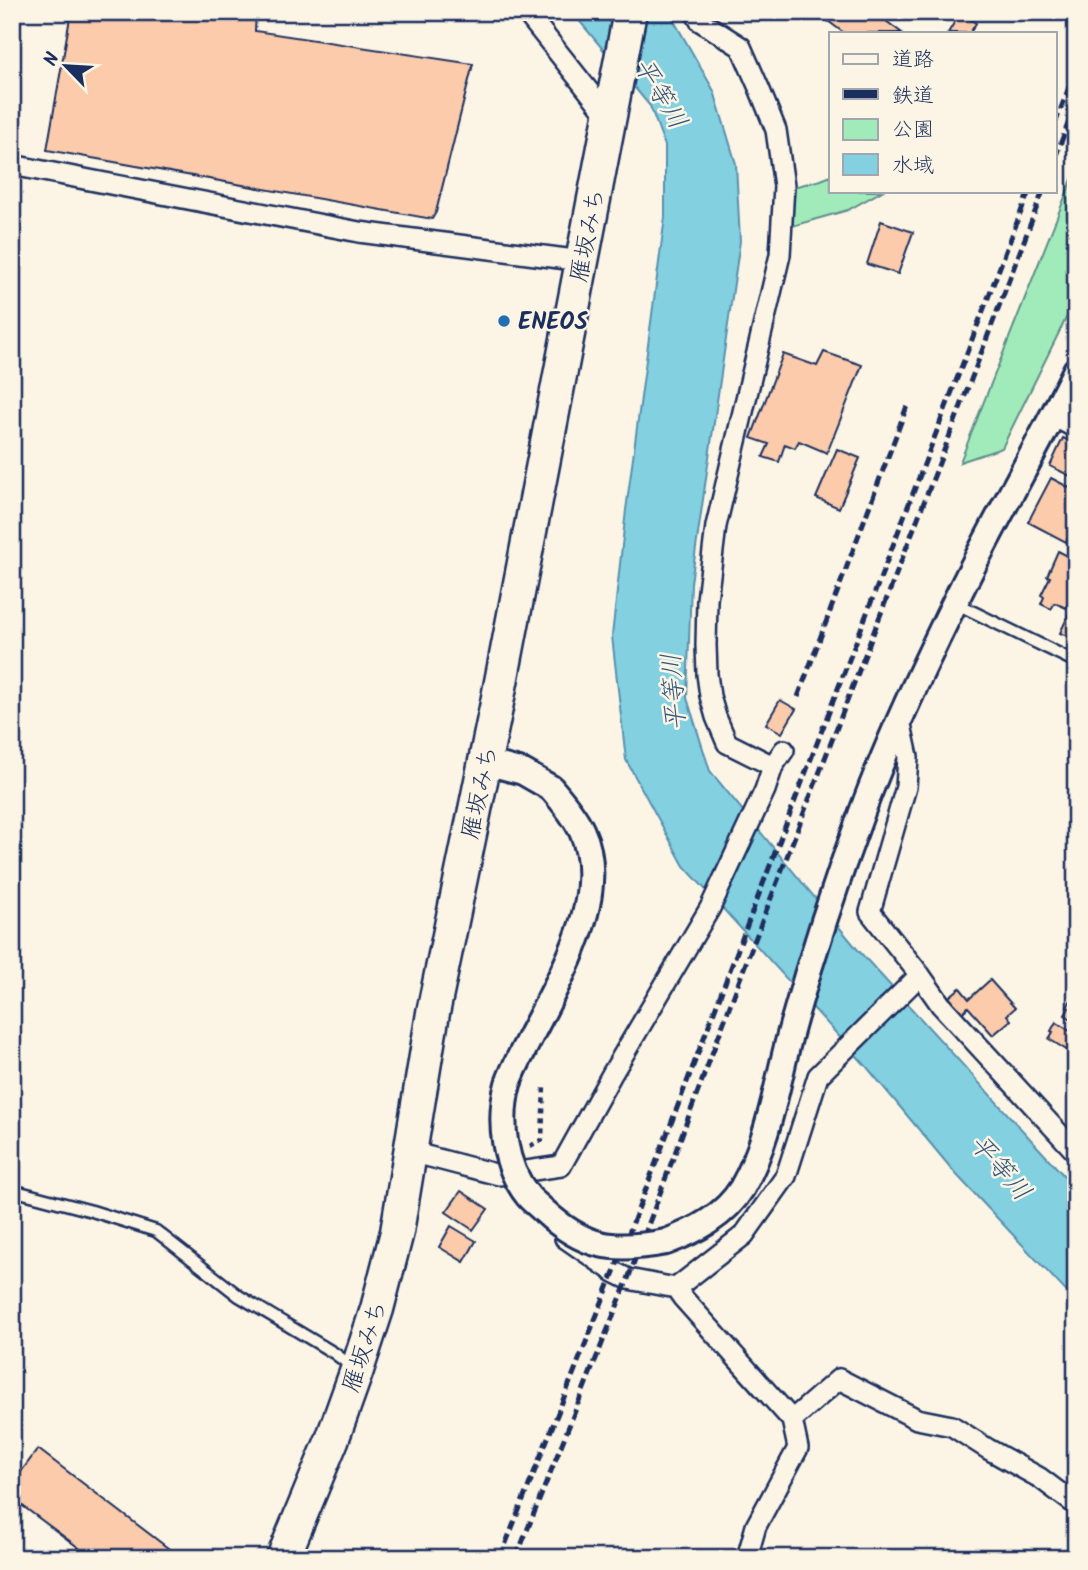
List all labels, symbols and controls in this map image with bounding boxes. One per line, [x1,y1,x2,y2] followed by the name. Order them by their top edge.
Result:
[32,32,102,102] north arrow
[829,32,1056,192] legend
[892,44,934,77] text: 道路
[36,48,69,71] text: N
[621,50,697,138] water label: 平等川
[892,80,934,113] text: 鉄道
[892,114,934,147] text: 公園
[892,150,934,183] text: 水域
[560,185,617,286] street label: 雁坂みち
[518,303,588,342] place label: ENEOS
[496,313,512,329] marker: ENEOS
[651,651,699,732] water label: 平等川
[452,742,509,843] street label: 雁坂みち
[958,1125,1041,1212] water label: 平等川
[332,1295,399,1398] street label: 雁坂みち

